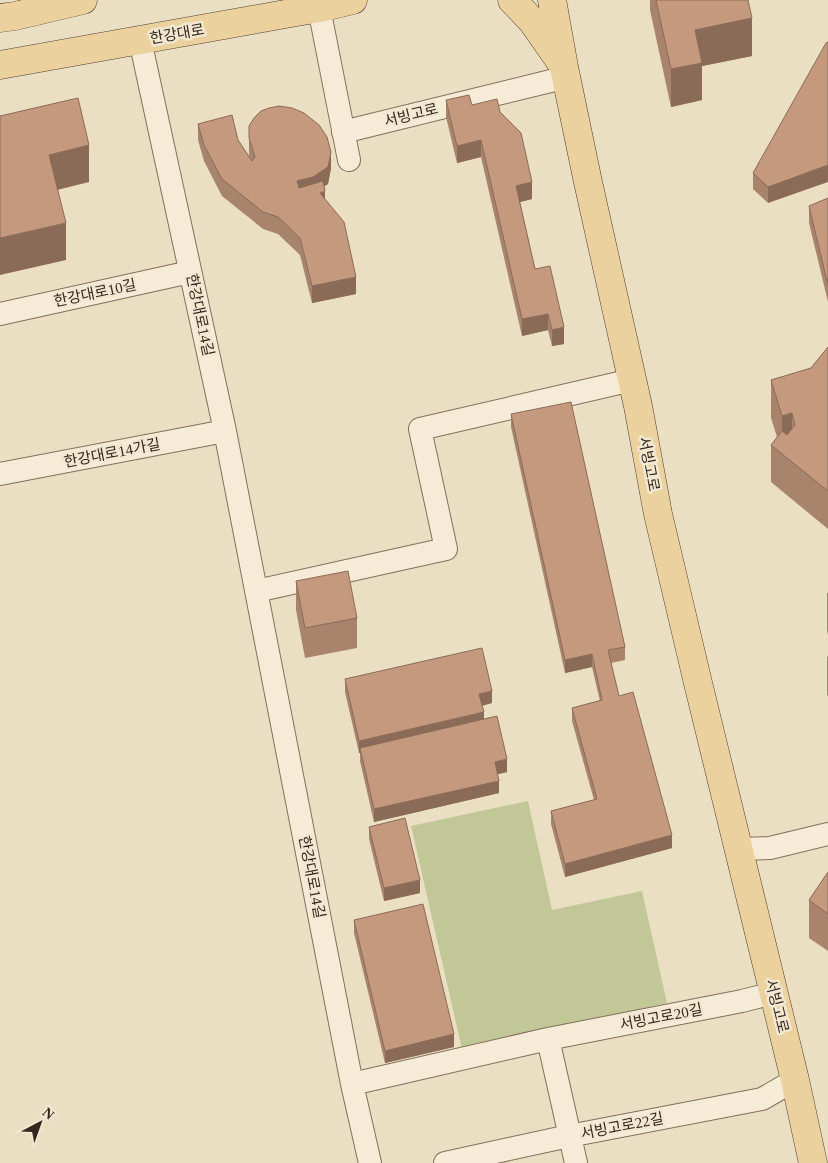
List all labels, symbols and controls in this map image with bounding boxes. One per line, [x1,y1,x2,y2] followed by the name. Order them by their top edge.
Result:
[148,21,206,47] street label: 한강대로
[382,101,440,129] street label: 서빙고로
[183,272,217,358] street label: 한강대로14길
[52,276,138,310] street label: 한강대로10길
[636,435,662,493] street label: 서빙고로
[62,436,162,470] street label: 한강대로14가길
[296,834,328,920] street label: 한강대로14길
[763,977,791,1035] street label: 서빙고로
[618,1001,704,1033] street label: 서빙고로20길
[15,1098,65,1148] north arrow
[39,1105,57,1123] text: N
[579,1110,665,1142] street label: 서빙고로22길

